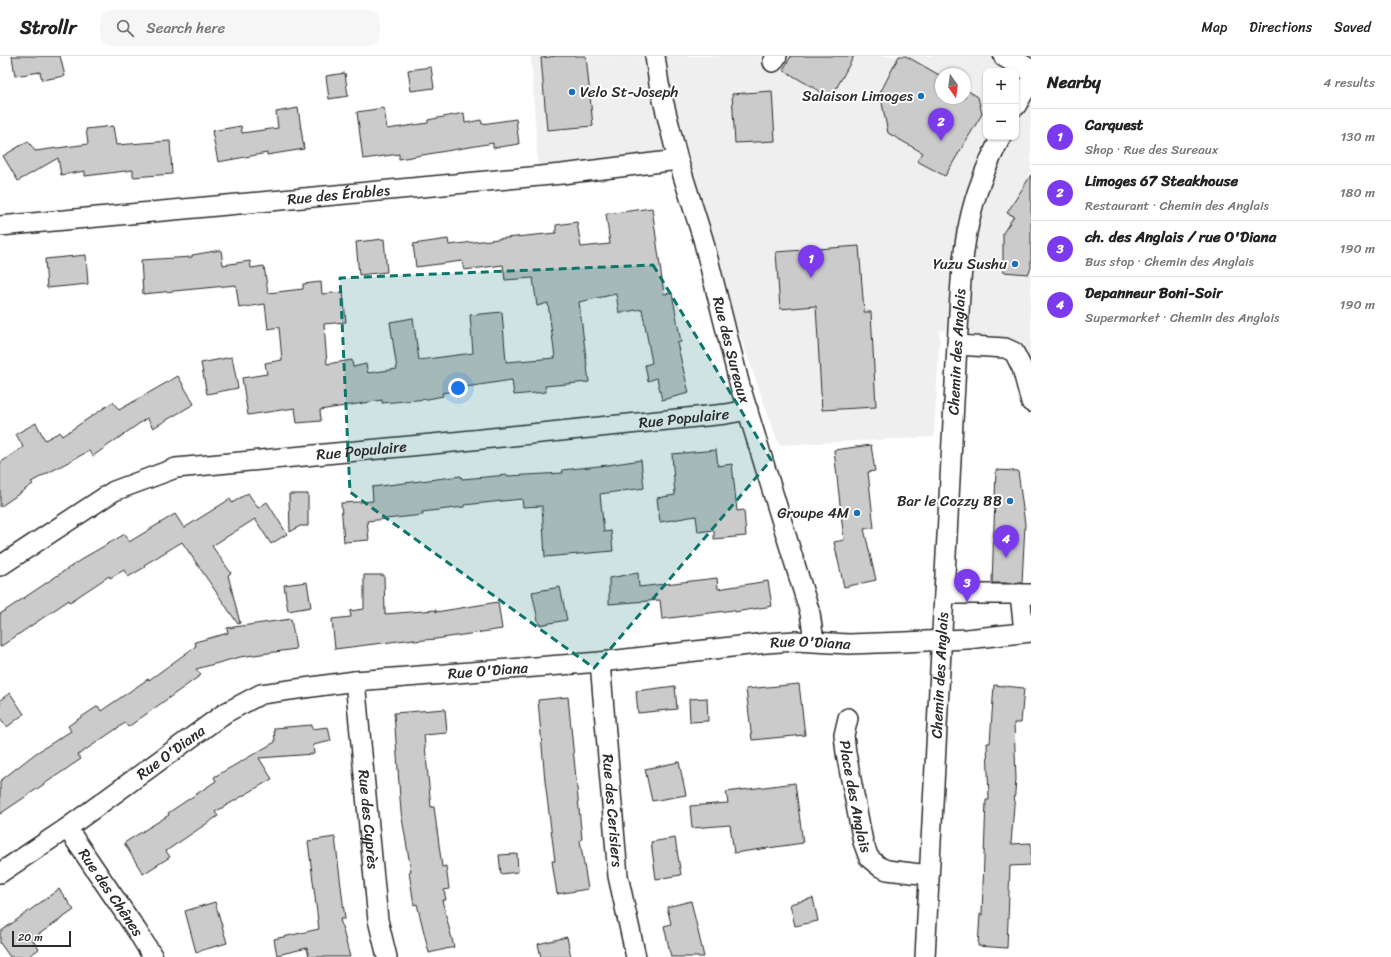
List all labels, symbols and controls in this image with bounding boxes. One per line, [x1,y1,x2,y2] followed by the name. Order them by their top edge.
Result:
[100,10,380,46] search box
[20,11,76,44] text: Strollr
[146,15,225,41] text: Search here
[1201,15,1227,40] text: Map
[1249,15,1312,40] text: Directions
[1334,15,1371,40] text: Saved
[114,17,136,39] icon: search
[1047,67,1101,97] text: Nearby
[935,68,971,104] north arrow
[983,68,1019,140] map controls
[983,68,1019,104] button: +
[1323,71,1375,94] text: 4 results
[580,79,678,105] place label: Velo St-Joseph
[802,83,914,109] place label: Salaison Limoges
[567,87,577,97] marker: Velo St-Joseph
[916,91,926,101] marker: Salaison Limoges
[983,104,1019,140] button: −
[928,108,954,141] pin: 2
[1085,112,1143,138] text: Carquest
[1057,125,1063,148] text: 1
[1341,125,1375,148] text: 130 m
[1085,138,1218,161] text: Shop · Rue des Sureaux
[1085,168,1238,194] text: Limoges 67 Steakhouse
[286,177,392,212] street label: Rue des Érables
[1056,181,1064,204] text: 2
[1340,181,1375,204] text: 180 m
[1085,194,1269,217] text: Restaurant · Chemin des Anglais
[1085,224,1276,250] text: ch. des Anglais / rue O'Diana
[1056,237,1064,260] text: 3
[1340,237,1375,260] text: 190 m
[798,245,824,278] pin: 1
[1085,250,1254,273] text: Bus stop · Chemin des Anglais
[933,251,1007,277] place label: Yuzu Sushu
[1010,259,1020,269] marker: Yuzu Sushu
[1085,280,1222,306] text: Depanneur Boni-Soir
[940,287,973,416] street label: Chemin des Anglais
[1056,293,1064,316] text: 4
[1340,293,1375,316] text: 190 m
[705,294,758,407] street label: Rue des Sureaux
[1085,306,1279,329] text: Supermarket · Chemin des Anglais
[448,378,468,398] your location
[637,401,731,436] street label: Rue Populaire
[315,433,408,468] street label: Rue Populaire
[897,488,1002,514] place label: Bar le Cozzy BB
[1005,496,1015,506] marker: Bar le Cozzy BB
[777,500,850,526] place label: Groupe 4M
[852,508,862,518] marker: Groupe 4M
[993,525,1019,558] pin: 4
[954,569,980,602] pin: 3
[923,611,956,739] street label: Chemin des Anglais
[769,628,852,657] street label: Rue O'Diana
[447,655,529,687] street label: Rue O'Diana
[131,718,211,787] street label: Rue O'Diana
[832,739,879,857] street label: Place des Anglais
[595,753,630,869] street label: Rue des Cerisiers
[351,768,386,871] street label: Rue des Cyprès
[71,843,151,942] street label: Rue des Chênes
[18,928,43,947] text: 20 m
[12,929,71,948] scale bar

